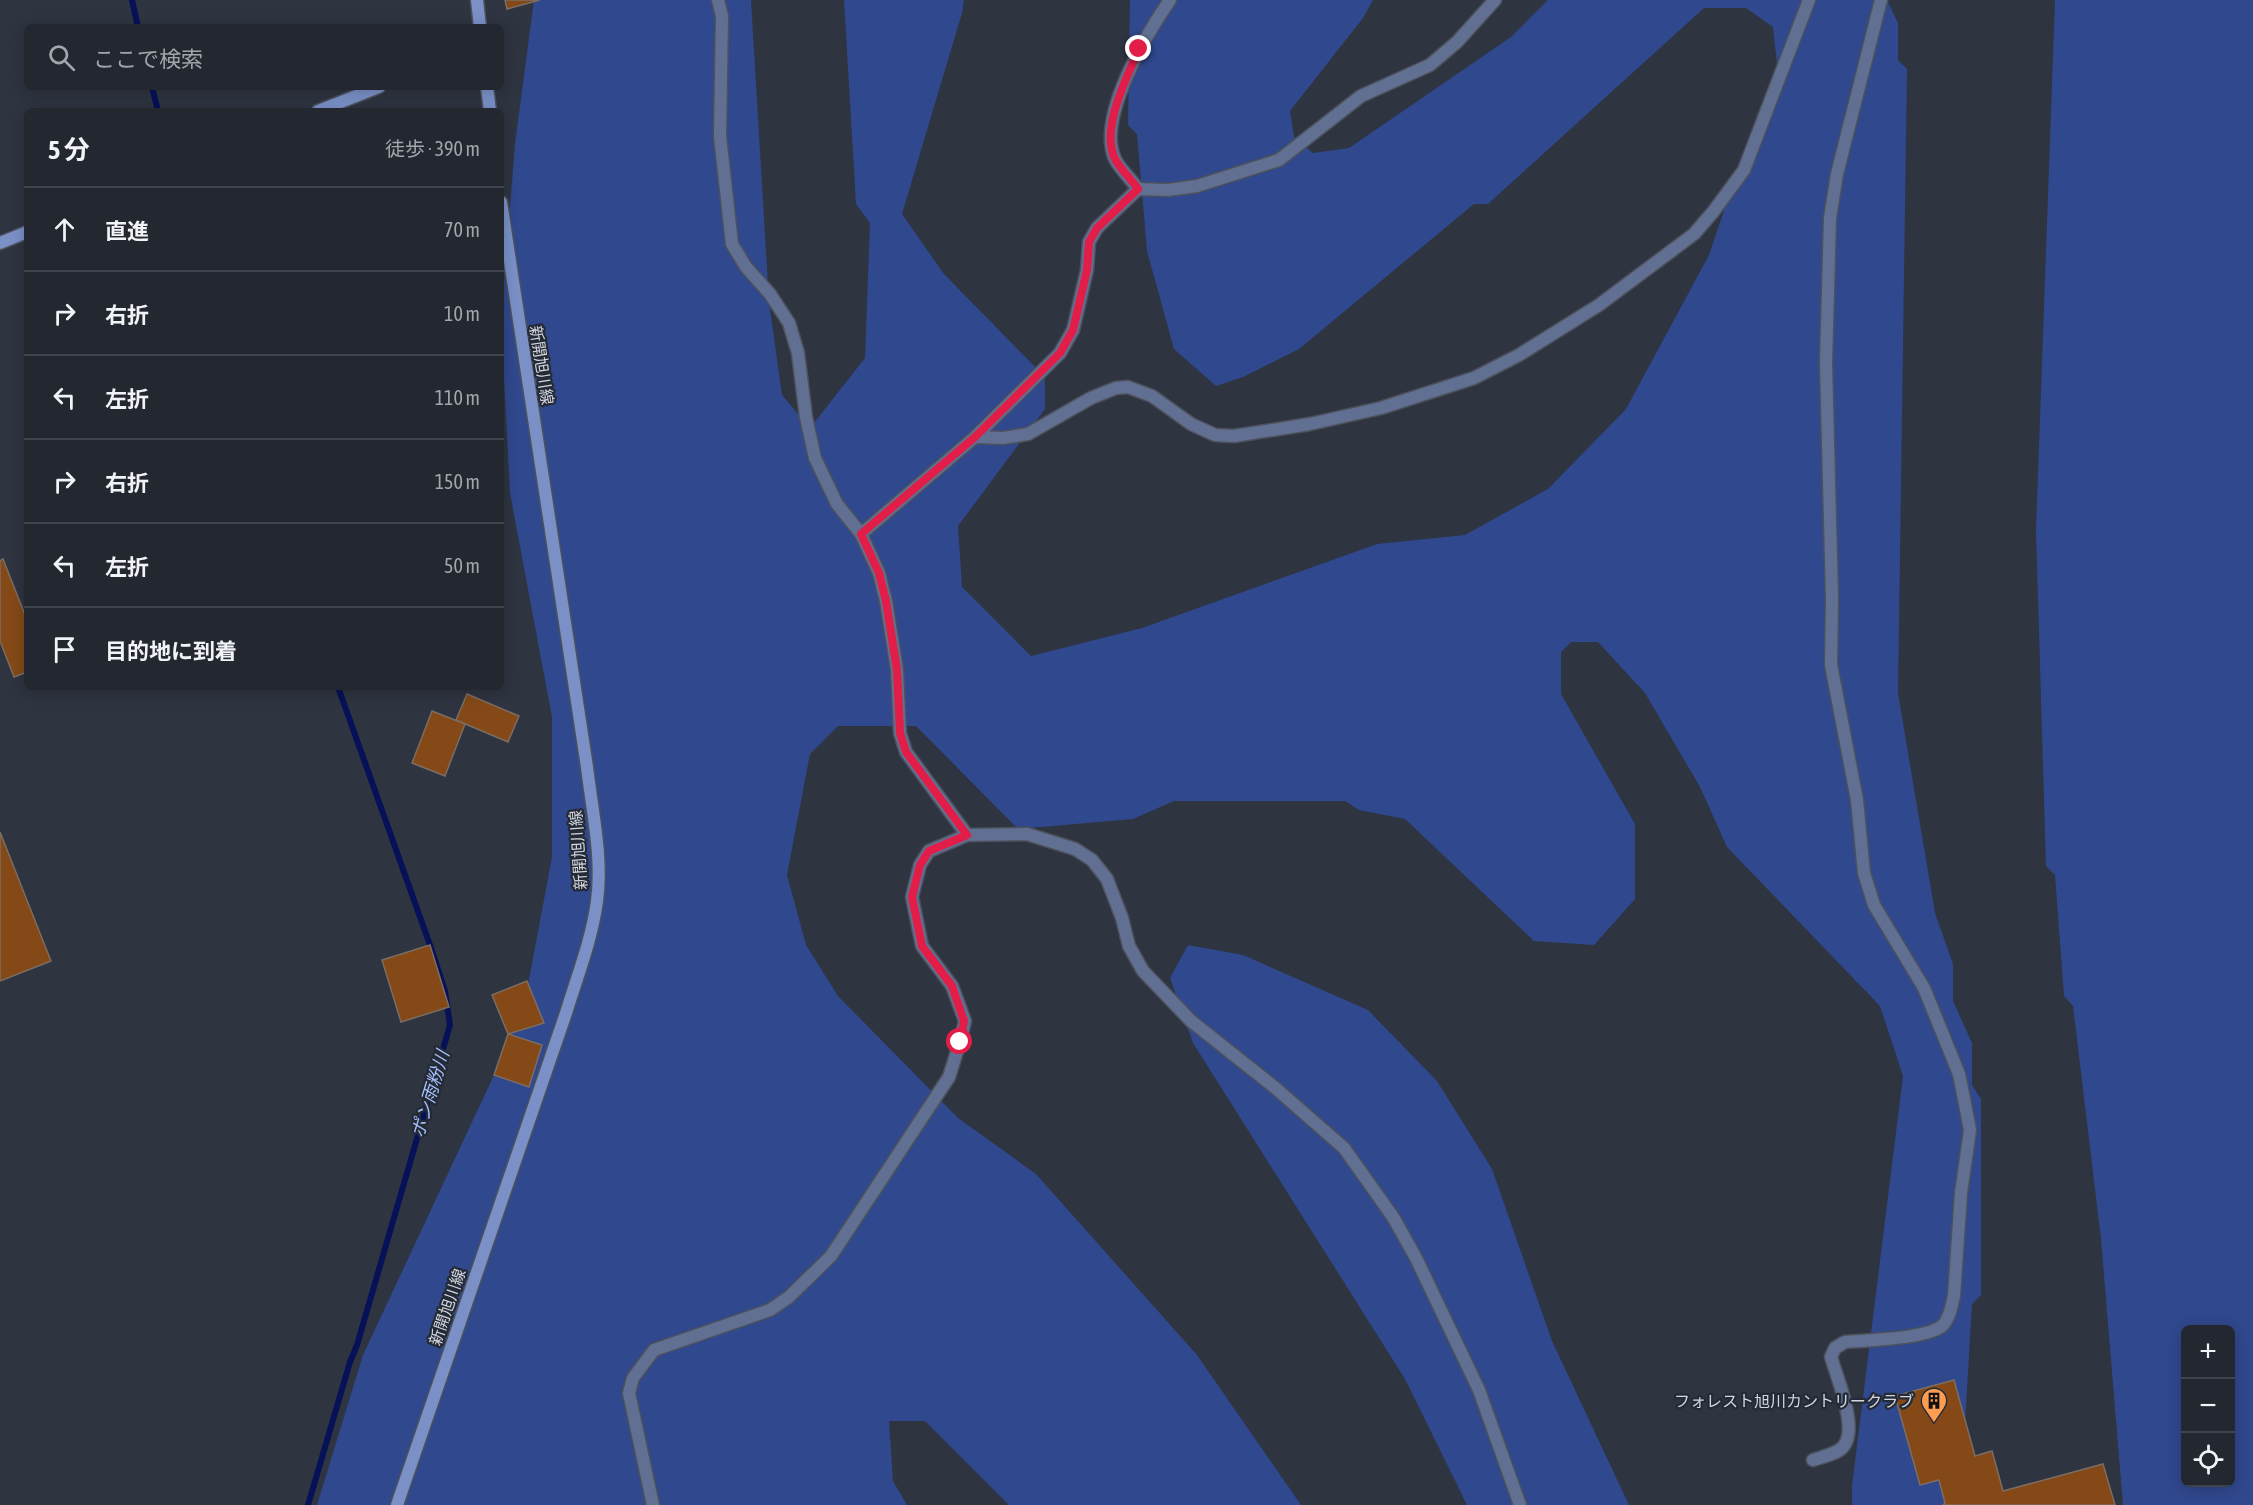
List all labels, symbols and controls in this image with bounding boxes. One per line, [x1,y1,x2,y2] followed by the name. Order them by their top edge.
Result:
[24,24,504,90] search box
[1125,35,1151,61] route end
[45,41,78,74] icon: search
[93,46,203,72] text: ここで検索
[48,135,90,165] text: 5 分
[385,137,480,160] text: 徒歩 · 390 m
[48,213,81,246] icon: ahead
[105,218,149,244] text: 直進
[444,218,480,241] text: 70 m
[48,297,81,330] icon: right
[105,302,149,328] text: 右折
[444,302,480,325] text: 10 m
[527,324,557,406] street label: 新開旭川線
[48,381,81,414] icon: left
[105,386,149,412] text: 左折
[435,386,480,409] text: 110 m
[48,465,81,498] icon: right
[105,470,149,496] text: 右折
[435,470,480,493] text: 150 m
[48,549,81,582] icon: left
[105,554,149,580] text: 左折
[444,554,480,577] text: 50 m
[48,633,81,666] icon: arrive
[105,638,237,664] text: 目的地に到着
[566,809,590,891] street label: 新開旭川線
[946,1028,972,1054] route start
[407,1046,454,1140] water label: ポン雨粉川
[425,1266,469,1348] street label: 新開旭川線
[2181,1325,2235,1487] map controls
[2181,1325,2235,1379] button: +
[2181,1379,2235,1433] button: −
[1919,1386,1949,1424] building icon: フォレスト旭川カントリークラブ
[1674,1392,1914,1410] place label: フォレスト旭川カントリークラブ
[2181,1433,2235,1487] button: locate

